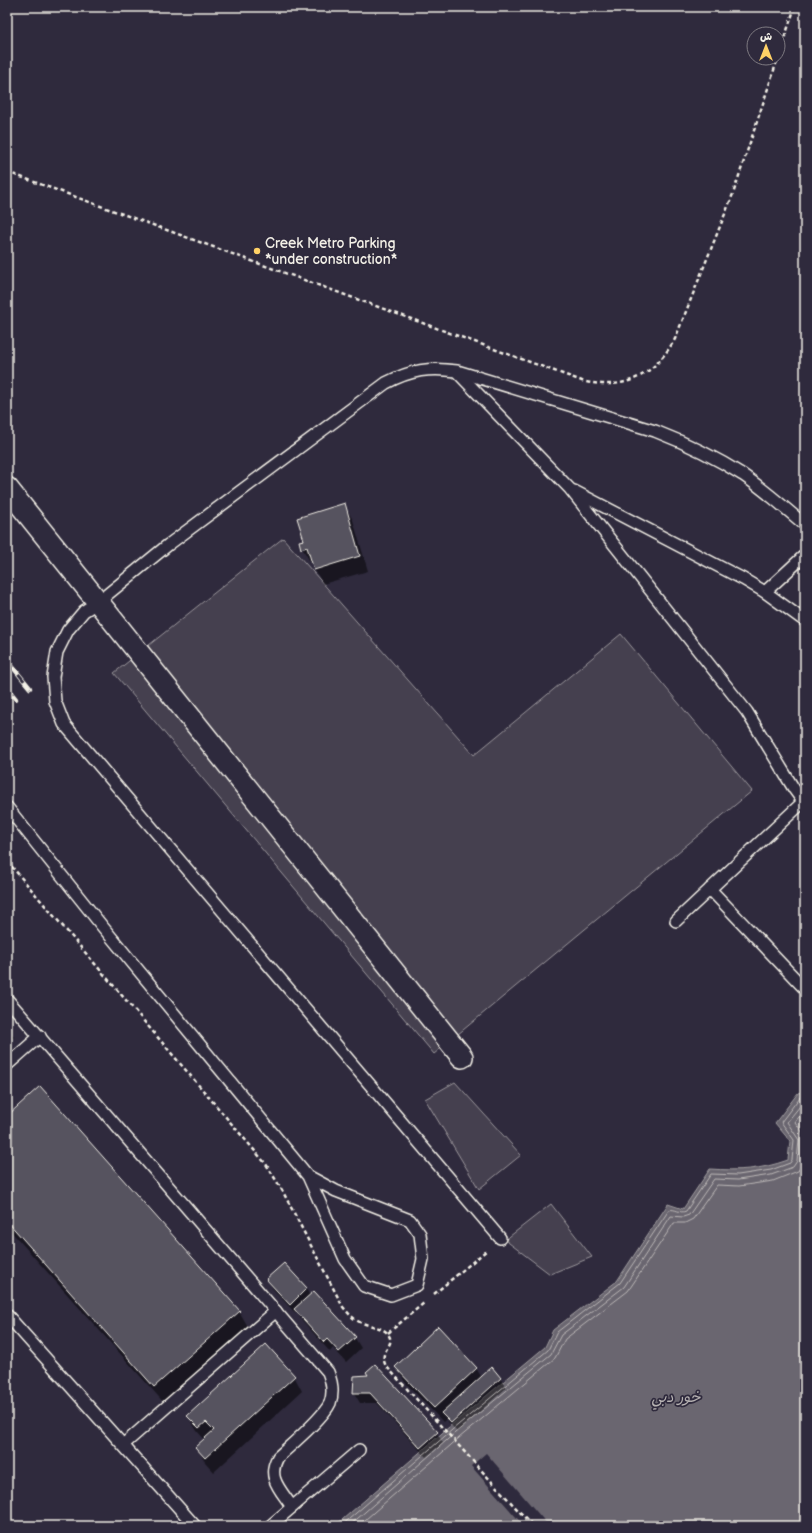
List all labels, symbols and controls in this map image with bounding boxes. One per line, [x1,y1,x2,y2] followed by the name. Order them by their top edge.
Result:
[746,26,786,66] north arrow
[760,30,772,43] text: ش
[265,235,397,268] place label: Creek Metro Parking *under construction*
[252,246,262,256] marker: Creek Metro Parking *under construction*
[652,1388,701,1410] water label: خور دبي

